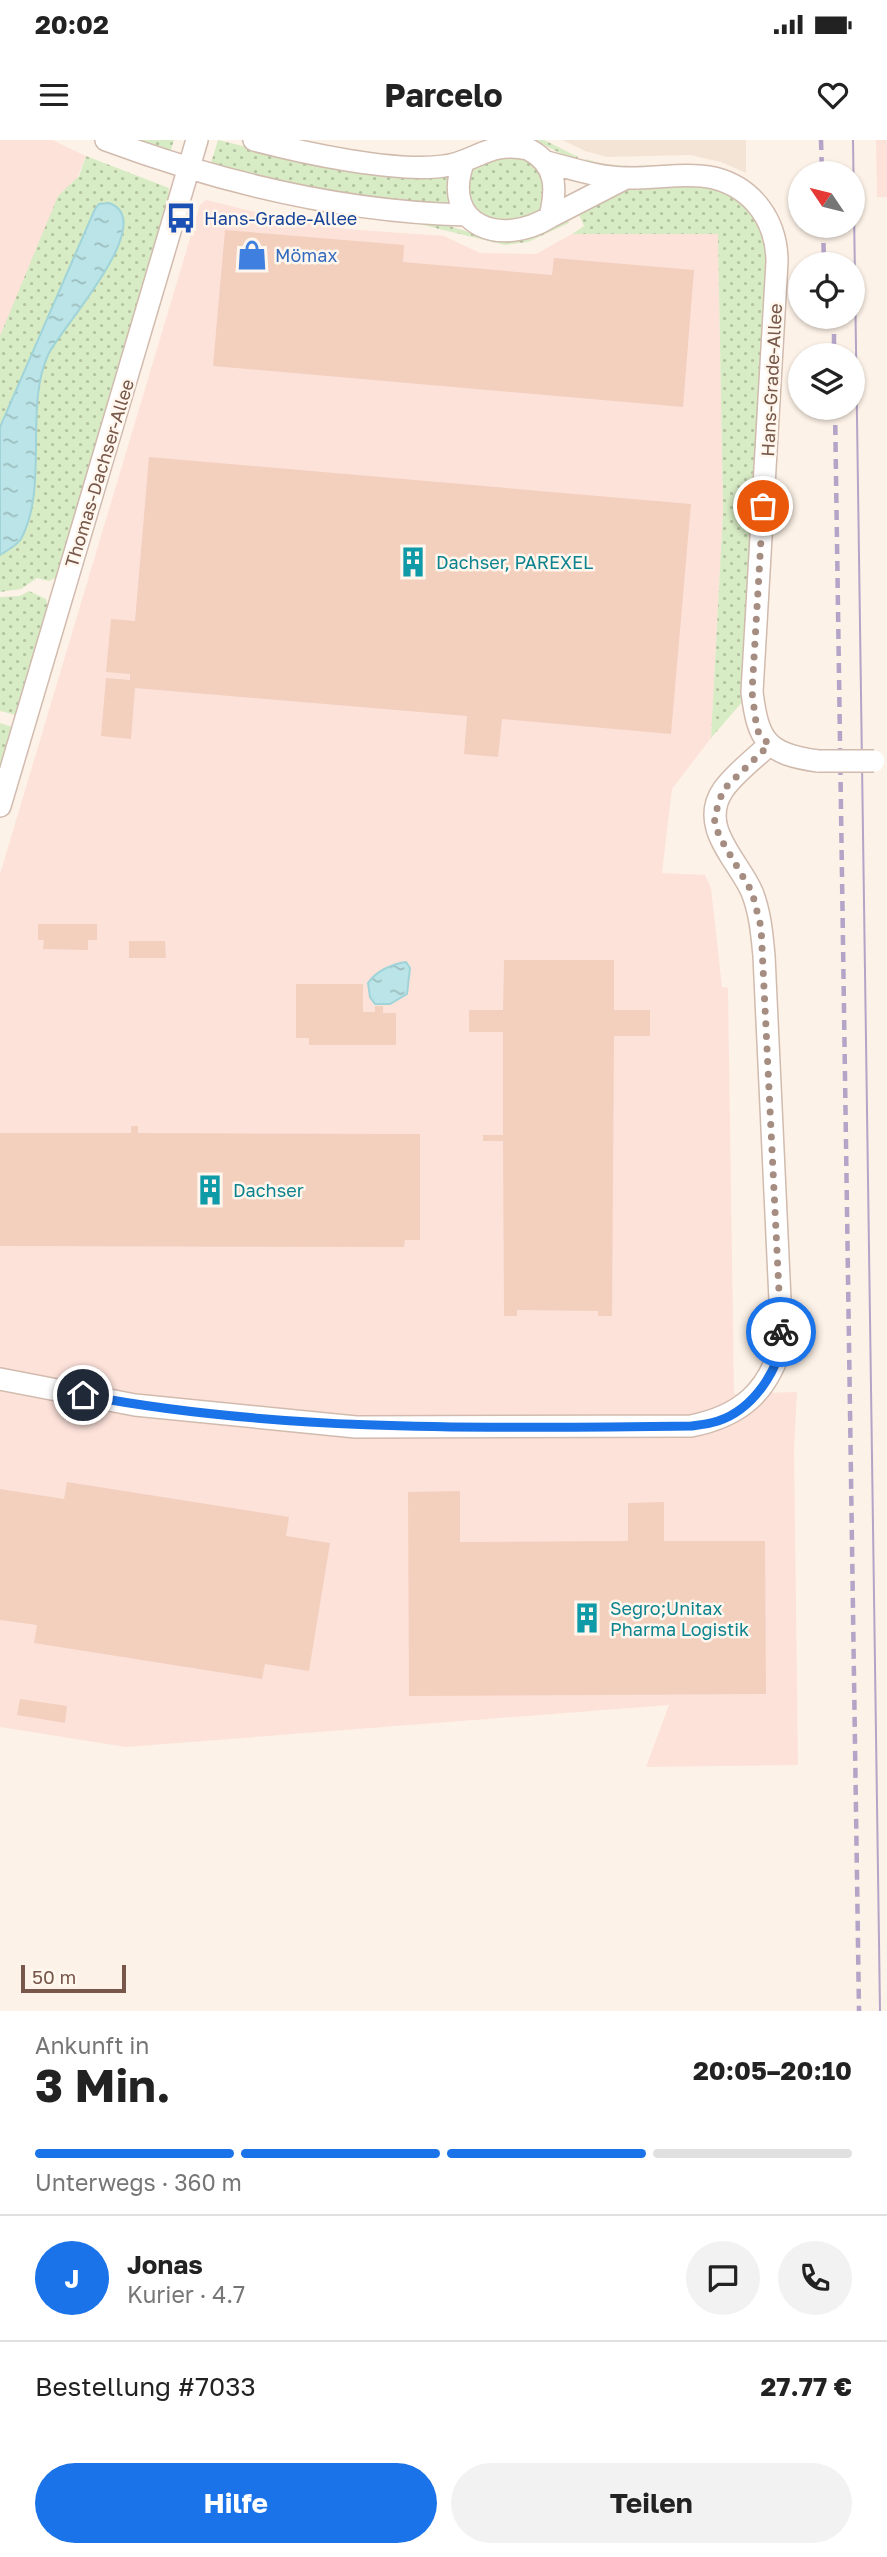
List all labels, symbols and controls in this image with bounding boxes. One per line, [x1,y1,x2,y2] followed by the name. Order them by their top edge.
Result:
[35,9,109,40] text: 20:02
[35,76,73,114] icon: menu
[384,76,503,114] text: Parcelo
[814,76,852,114] icon: heart
[788,161,864,238] north arrow
[788,161,865,420] map controls
[164,201,198,235] bus stop icon: Hans-Grade-Allee
[204,207,357,229] place label: Hans-Grade-Allee
[235,238,269,272] shop icon: Mömax
[275,244,337,266] place label: Mömax
[788,252,865,329] button: locate
[756,303,786,457] street label: Hans-Grade-Allee
[788,343,865,420] button: layers
[60,376,138,570] street label: Thomas-Dachser-Allee
[733,476,793,536] pin
[744,487,782,525] icon: bag
[396,545,430,579] building icon: Dachser, PAREXEL
[436,551,593,573] place label: Dachser, PAREXEL
[193,1173,227,1207] building icon: Dachser
[233,1179,304,1201] place label: Dachser
[746,1297,816,1367] courier
[762,1313,800,1351] icon: bike
[53,1365,113,1425] pin
[64,1376,102,1414] icon: home
[610,1597,749,1640] place label: Segro;Unitax Pharma Logistik
[570,1601,604,1635] building icon: Segro;Unitax Pharma Logistik
[21,1962,126,1994] scale bar
[32,1965,76,1988] text: 50 m
[35,2031,150,2059] text: Ankunft in
[693,2055,852,2086] text: 20:05–20:10
[35,2057,171,2112] text: 3 Min.
[35,2168,242,2196] text: Unterwegs · 360 m
[686,2241,760,2315] button: chat
[778,2241,852,2315] button: phone
[127,2249,203,2280] text: Jonas
[65,2263,79,2294] text: J
[127,2280,245,2308] text: Kurier · 4.7
[35,2371,256,2402] text: Bestellung #7033
[760,2371,852,2402] text: 27.77 €
[35,2463,437,2543] button: Hilfe
[451,2463,852,2543] button: Teilen

